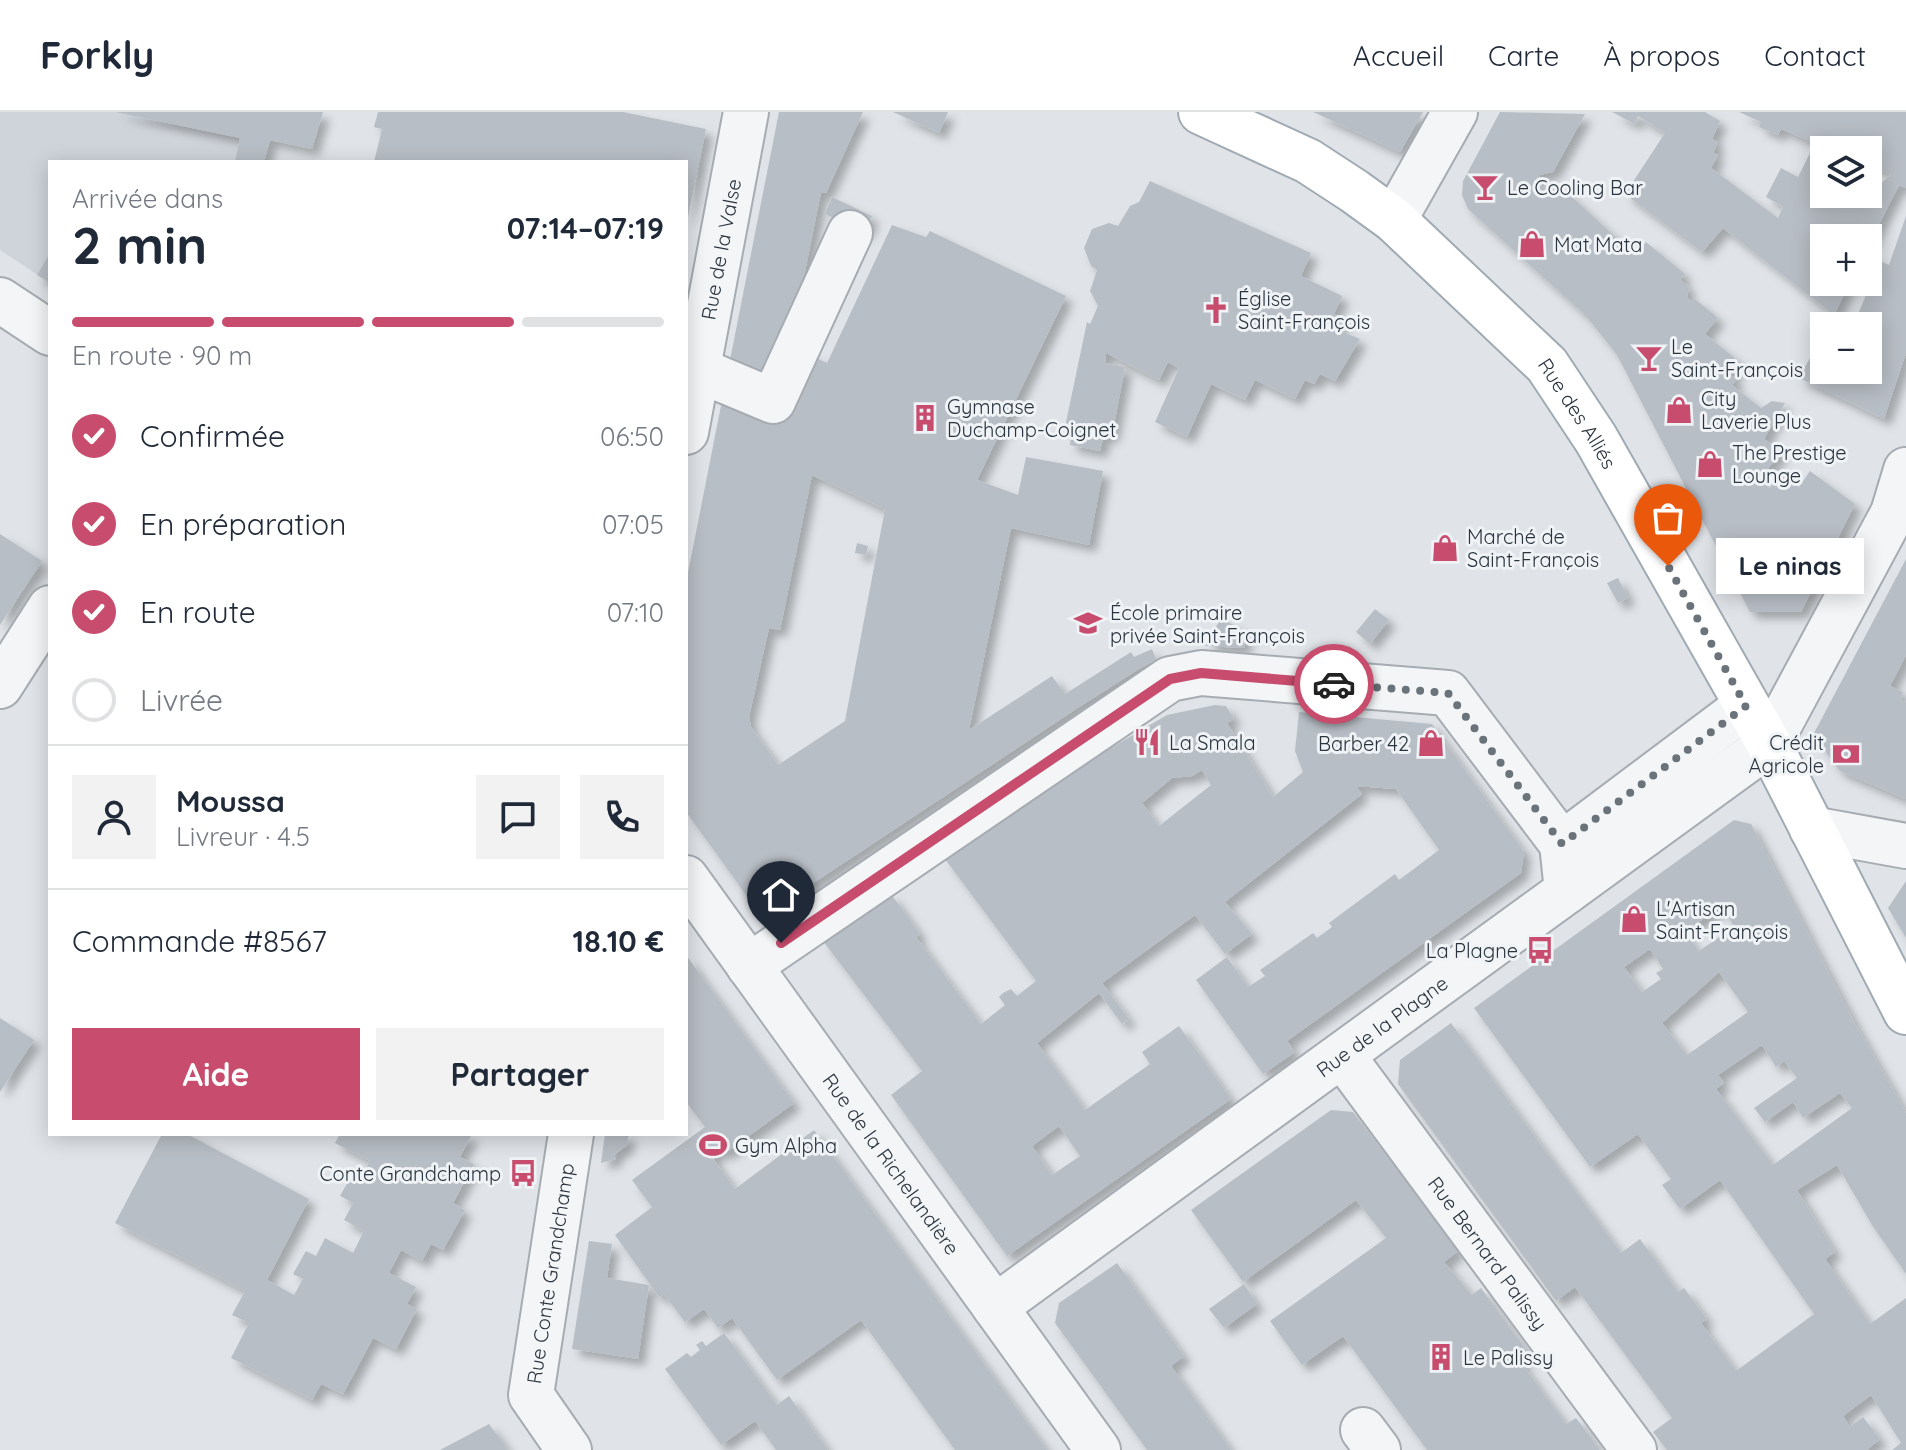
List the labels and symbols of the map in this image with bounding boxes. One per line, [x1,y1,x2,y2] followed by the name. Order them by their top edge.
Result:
[1470,172,1500,202] bar icon: Le Cooling Bar
[1507,175,1643,200] place label: Le Cooling Bar
[695,177,746,322] street label: Rue de la Valse
[1517,229,1547,259] shop icon: Mat Mata
[1554,232,1642,257] place label: Mat Mata
[1238,286,1370,334] place label: Église Saint-François
[1201,295,1231,325] church icon: Église Saint-François
[1671,334,1803,382] place label: Le Saint-François
[1634,343,1664,373] bar icon: Le Saint-François
[1533,353,1623,473] street label: Rue des Alliés
[1701,386,1811,434] place label: City Laverie Plus
[947,394,1117,442] place label: Gymnase Duchamp-Coignet
[1664,395,1694,425] shop icon: City Laverie Plus
[910,403,940,433] building icon: Gymnase Duchamp-Coignet
[1732,440,1847,488] place label: The Prestige Lounge
[1695,449,1725,479] shop icon: The Prestige Lounge
[1634,484,1702,566] pin
[1467,524,1599,572] place label: Marché de Saint-François
[1430,533,1460,563] shop icon: Marché de Saint-François
[1716,538,1864,594] callout: Le ninas
[1110,600,1305,648] place label: École primaire privée Saint-François
[1073,608,1103,638] school or university icon: École primaire privée Saint-François
[1294,644,1374,724] courier
[1132,727,1162,757] restaurant icon: La Smala
[1416,728,1446,758] shop icon: Barber 42
[1169,730,1256,755] place label: La Smala
[1748,730,1824,778] place label: Crédit Agricole
[1318,731,1409,756] place label: Barber 42
[1831,739,1861,769] bank icon: Crédit Agricole
[747,861,815,943] pin
[1656,896,1788,944] place label: L'Artisan Saint-François
[1619,904,1649,934] shop icon: L'Artisan Saint-François
[1525,935,1555,965] bus stop icon: La Plagne
[1426,938,1518,963] place label: La Plagne
[1311,970,1452,1082] street label: Rue de la Plagne
[818,1068,966,1259] street label: Rue de la Richelandière
[698,1130,728,1160] sports icon: Gym Alpha
[735,1133,837,1158] place label: Gym Alpha
[508,1158,538,1188] bus stop icon: Conte Grandchamp
[320,1161,501,1186] place label: Conte Grandchamp
[520,1161,579,1385] street label: Rue Conte Grandchamp
[1423,1171,1553,1335] street label: Rue Bernard Palissy
[1426,1342,1456,1372] building icon: Le Palissy
[1463,1345,1553,1370] place label: Le Palissy

